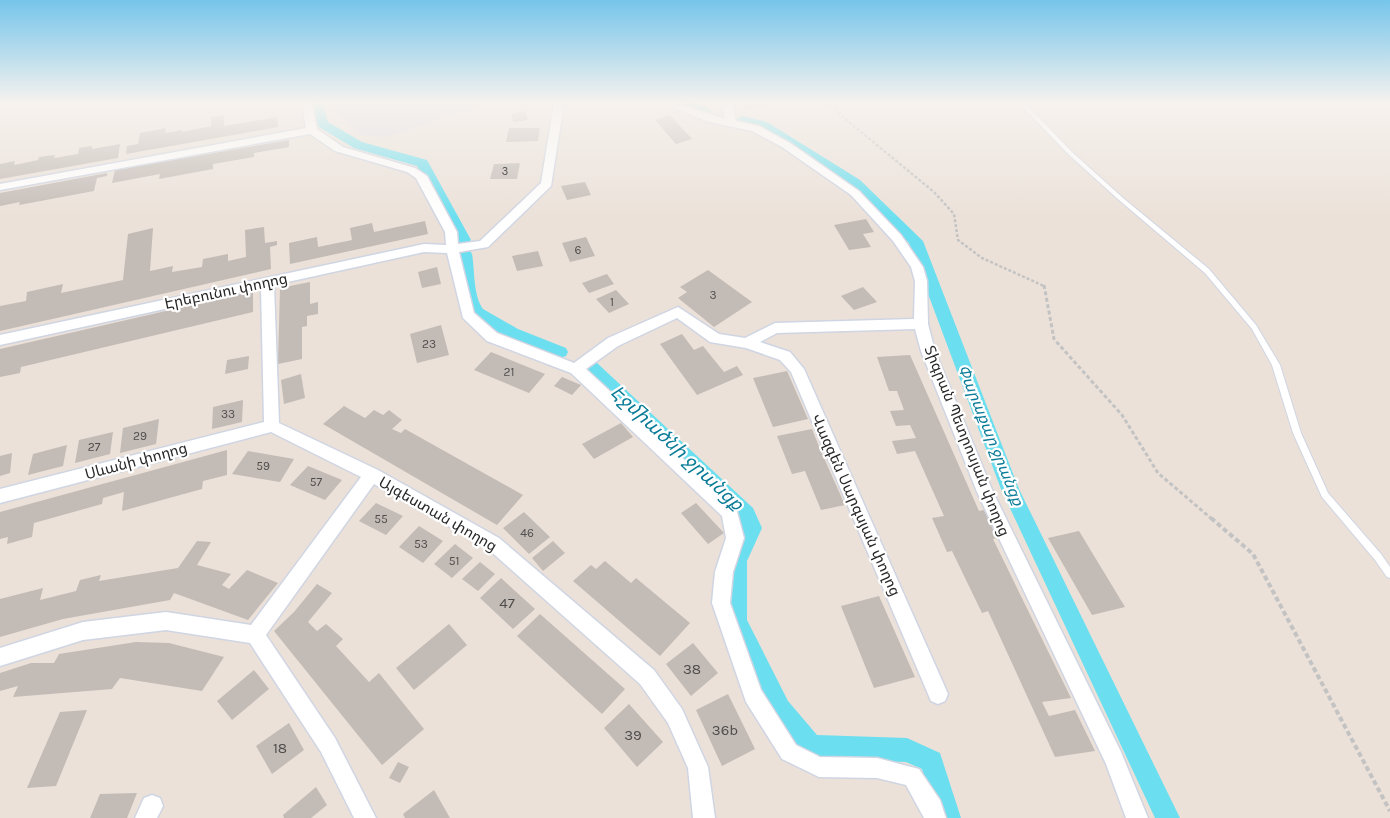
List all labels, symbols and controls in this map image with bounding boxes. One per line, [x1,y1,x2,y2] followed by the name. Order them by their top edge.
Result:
[502,165,508,178] house number: 3
[575,243,582,257] house number: 6
[163,269,289,313] street label: Էրեբունու փողոց
[709,288,717,302] house number: 3
[610,295,614,309] house number: 1
[422,337,436,351] house number: 23
[920,343,1014,539] street label: Տիգրան Պետրոսյան փողոց
[954,362,1029,510] water label: Փարաքար ջրանցք
[504,365,514,379] house number: 21
[606,381,748,516] water label: Էջմիածնի ջրանցք
[221,407,235,421] house number: 33
[808,411,904,599] street label: Վազգեն Սարգսյան փողոց
[133,429,147,443] house number: 29
[83,439,189,483] street label: Սևանի փողոց
[88,440,101,454] house number: 27
[256,459,270,473] house number: 59
[376,473,500,555] street label: Այգեստան փողոց
[310,475,323,489] house number: 57
[374,512,388,526] house number: 55
[520,526,534,540] house number: 46
[414,537,428,551] house number: 53
[449,554,459,568] house number: 51
[499,594,515,612] house number: 47
[683,660,701,678] house number: 38
[712,721,738,739] house number: 36b
[624,726,642,744] house number: 39
[273,739,287,757] house number: 18

